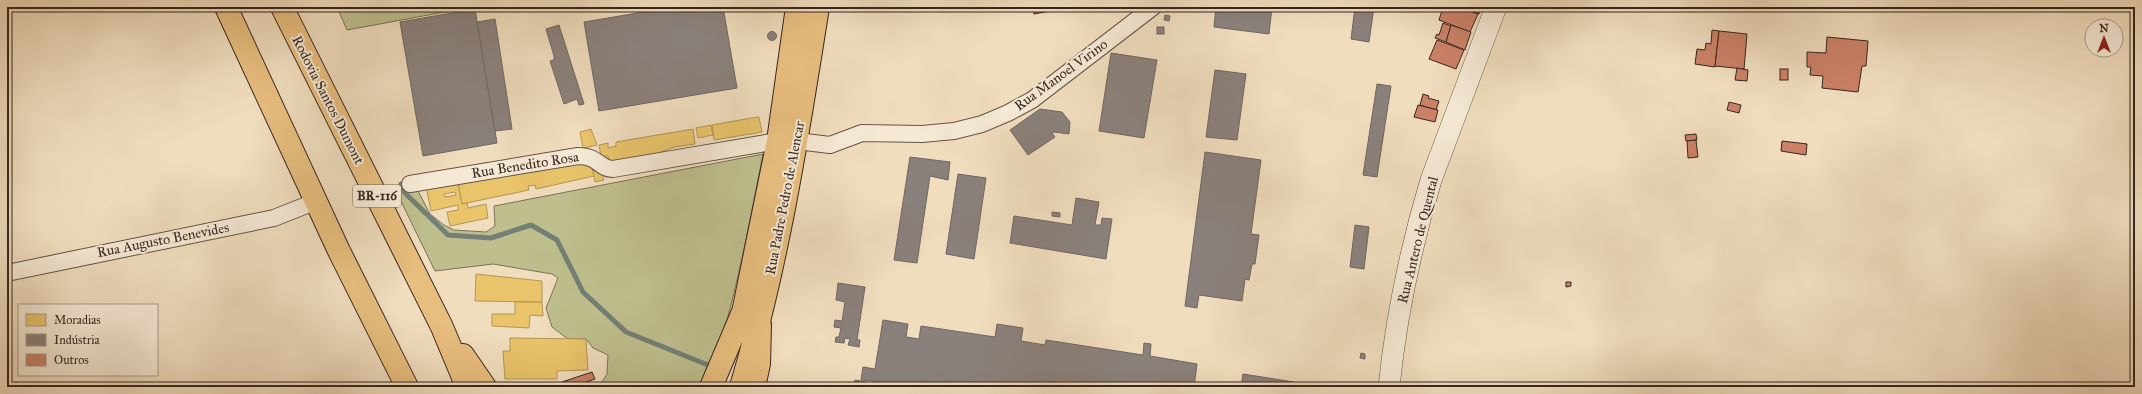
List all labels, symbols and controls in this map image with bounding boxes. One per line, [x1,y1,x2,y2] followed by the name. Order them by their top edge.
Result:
[2084,18,2124,58] north arrow
[2099,22,2109,35] text: N
[288,33,368,167] street label: Rodovia Santos Dumont
[1011,35,1111,115] street label: Rua Manoel Virino
[762,119,808,276] street label: Rua Padre Pedro de Alencar
[470,148,580,182] street label: Rua Benedito Rosa
[1394,174,1442,305] street label: Rua Antero de Quental
[353,185,401,207] road number: BR-116
[96,219,230,261] street label: Rua Augusto Benevides
[18,304,158,376] legend
[54,313,101,327] text: Moradias
[54,333,100,347] text: Indústria
[54,353,89,367] text: Outros

